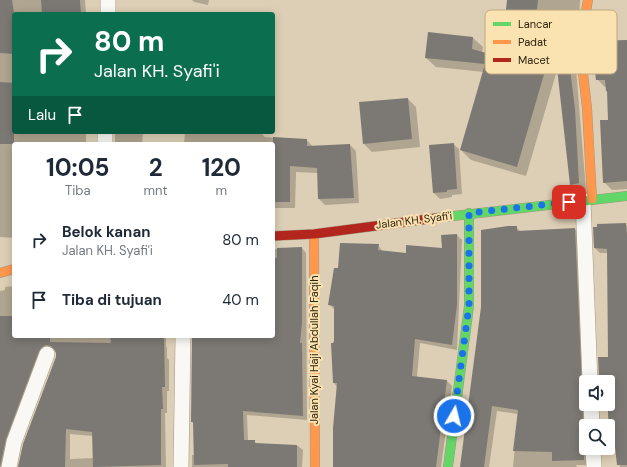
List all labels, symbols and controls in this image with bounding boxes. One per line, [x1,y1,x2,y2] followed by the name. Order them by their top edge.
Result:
[485,10,617,74] legend
[518,17,552,31] text: Lancar
[94,23,164,60] text: 80 m
[28,28,80,80] icon: right
[518,35,547,49] text: Padat
[518,53,550,67] text: Macet
[94,59,220,83] text: Jalan KH. Syafi'i
[64,104,86,126] icon: arrive
[28,105,56,125] text: Lalu
[46,152,110,183] text: 10:05
[149,152,163,183] text: 2
[202,152,241,183] text: 120
[65,182,91,199] text: Tiba
[144,182,168,199] text: mnt
[216,182,227,199] text: m
[552,185,586,219] pin
[558,191,580,213] icon: arrive
[375,208,453,232] street label: Jalan KH. Syafi'i
[62,222,150,242] text: Belok kanan
[28,229,50,251] icon: right
[222,230,259,250] text: 80 m
[62,242,153,259] text: Jalan KH. Syafi'i
[307,276,321,424] street label: Jalan Kyai Haji Abdullah Faqih
[28,289,50,311] icon: arrive
[62,290,162,310] text: Tiba di tujuan
[222,290,259,310] text: 40 m
[579,375,615,455] map controls
[579,375,615,411] button: sound
[433,395,475,437] position arrow
[579,419,615,455] button: search

